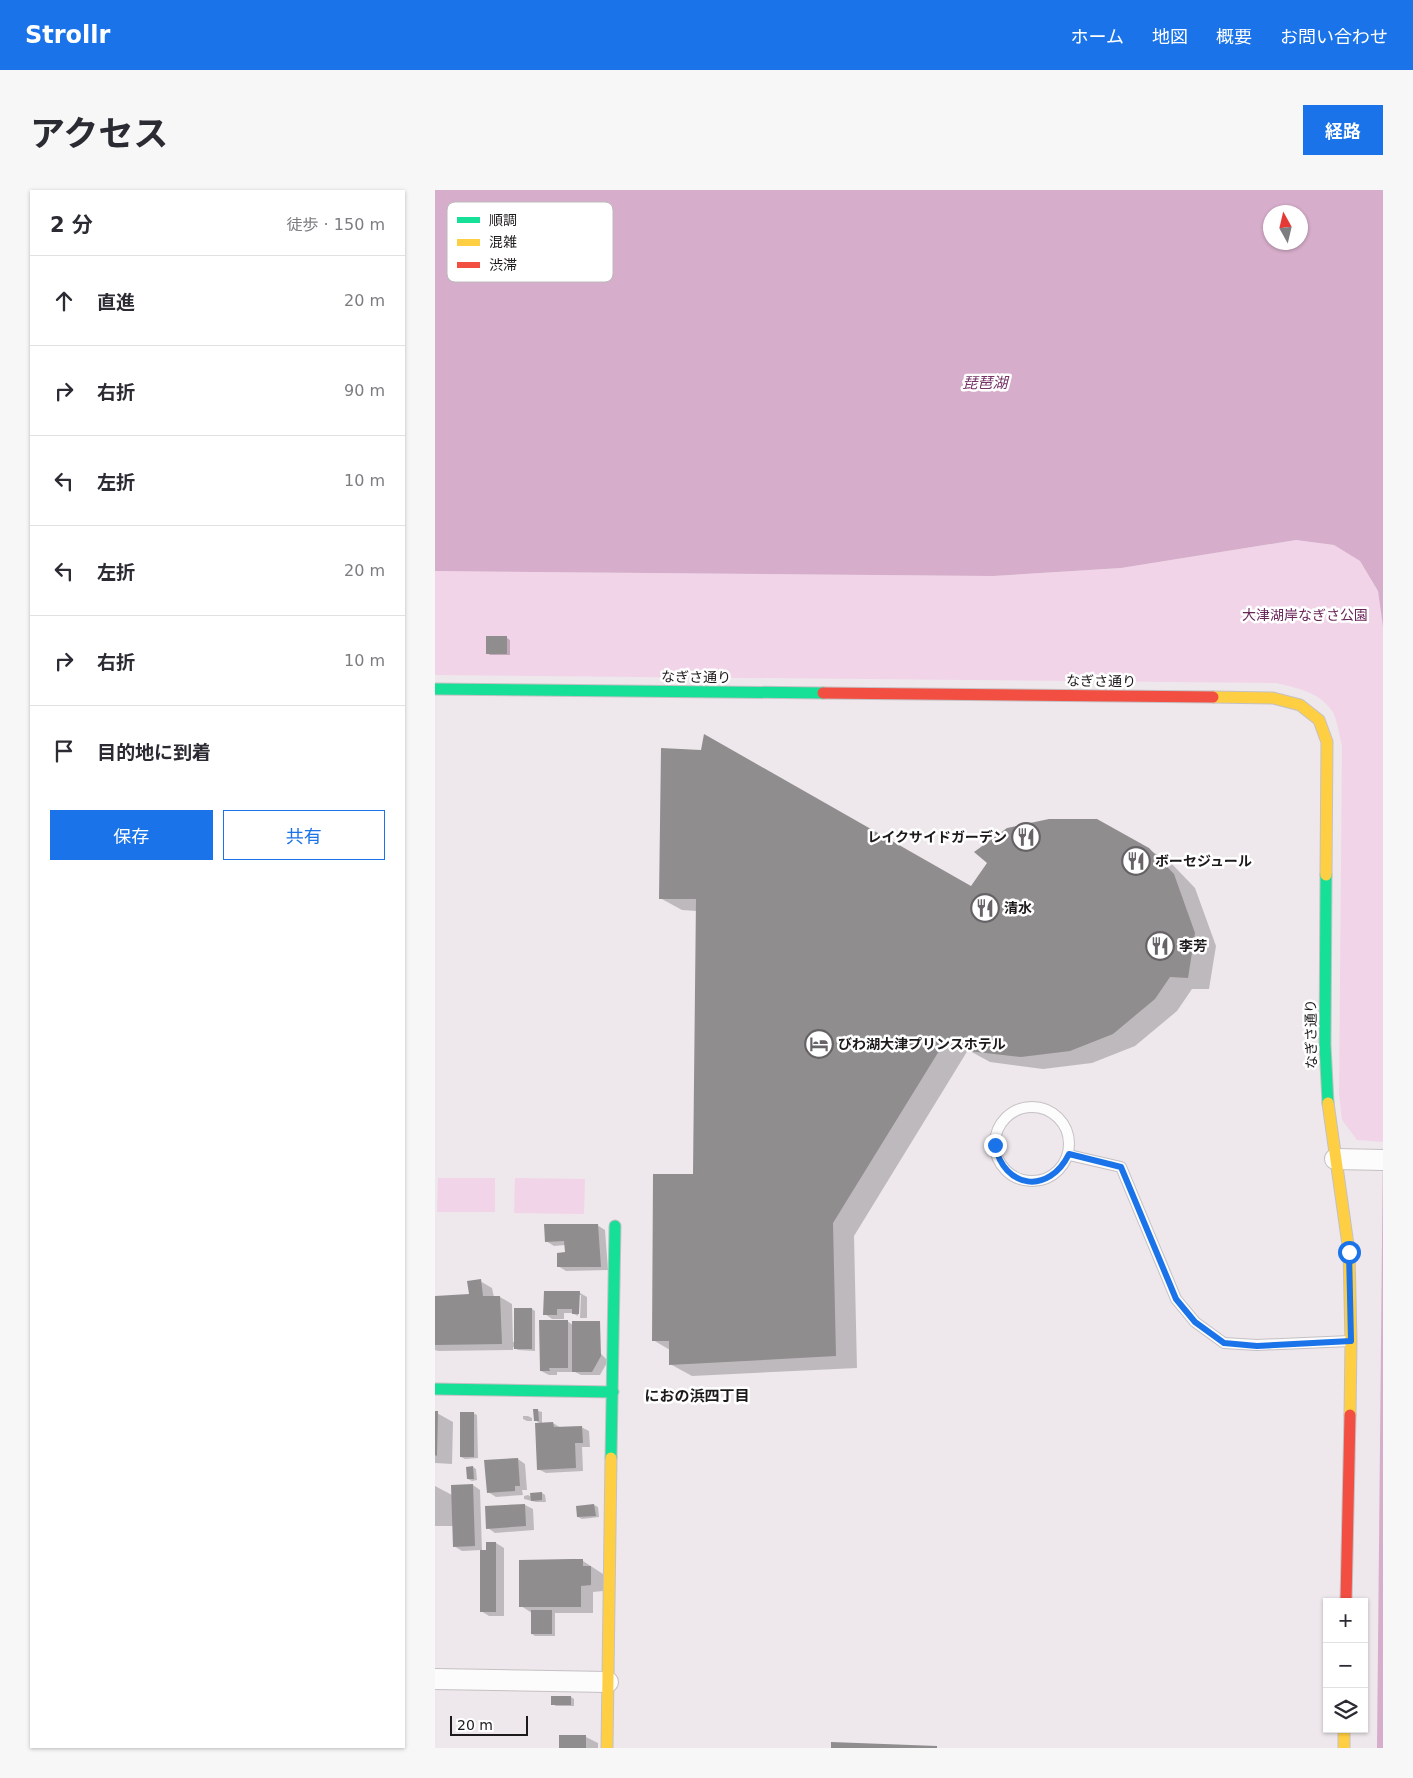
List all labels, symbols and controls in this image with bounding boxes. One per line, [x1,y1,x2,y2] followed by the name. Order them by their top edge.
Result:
[25,21,110,49] text: Strollr
[1071,26,1124,47] text: ホーム
[1152,26,1188,47] text: 地図
[1216,26,1252,47] text: 概要
[1280,26,1388,47] text: お問い合わせ
[1303,105,1383,155] button: 経路
[30,114,168,154] text: アクセス
[447,202,613,282] legend
[1263,205,1308,250] north arrow
[489,212,517,228] text: 順調
[50,213,93,237] text: 2 分
[287,215,385,234] text: 徒歩 · 150 m
[489,234,517,250] text: 混雑
[489,257,517,273] text: 渋滞
[50,287,78,315] icon: ahead
[97,291,135,313] text: 直進
[344,291,385,310] text: 20 m
[962,374,1009,392] water label: 琵琶湖
[50,377,78,405] icon: right
[97,381,135,403] text: 右折
[344,381,385,400] text: 90 m
[50,467,78,495] icon: left
[97,471,135,493] text: 左折
[344,471,385,490] text: 10 m
[50,557,78,585] icon: left
[97,561,135,583] text: 左折
[344,561,385,580] text: 20 m
[1242,607,1368,623] park label: 大津湖岸なぎさ公園
[50,647,78,675] icon: right
[97,651,135,673] text: 右折
[344,651,385,670] text: 10 m
[661,668,731,686] street label: なぎさ通り
[1066,672,1136,690] street label: なぎさ通り
[50,737,78,765] icon: arrive
[97,741,211,763] text: 目的地に到着
[50,810,213,860] button: 保存
[223,810,385,860] button: 共有
[1011,822,1041,852] restaurant icon: レイクサイドガーデン
[867,829,1007,845] place label: レイクサイドガーデン
[1121,846,1151,876] restaurant icon: ボーセジュール
[1155,853,1252,869] place label: ボーセジュール
[970,893,1000,923] restaurant icon: 清水
[1004,900,1032,916] place label: 清水
[1145,931,1175,961] restaurant icon: 李芳
[1179,938,1207,954] place label: 李芳
[1302,999,1320,1069] street label: なぎさ通り
[804,1029,834,1059] hotel icon: びわ湖大津プリンスホテル
[838,1036,1006,1052] place label: びわ湖大津プリンスホテル
[984,1134,1007,1157] route end
[1338,1241,1361,1264] route start
[644,1387,750,1405] district label: におの浜四丁目
[1323,1598,1368,1733] map controls
[1323,1598,1368,1643] button: +
[1323,1643,1368,1688] button: −
[1323,1688,1368,1733] button: layers
[450,1713,527,1736] scale bar
[457,1717,493,1733] text: 20 m

